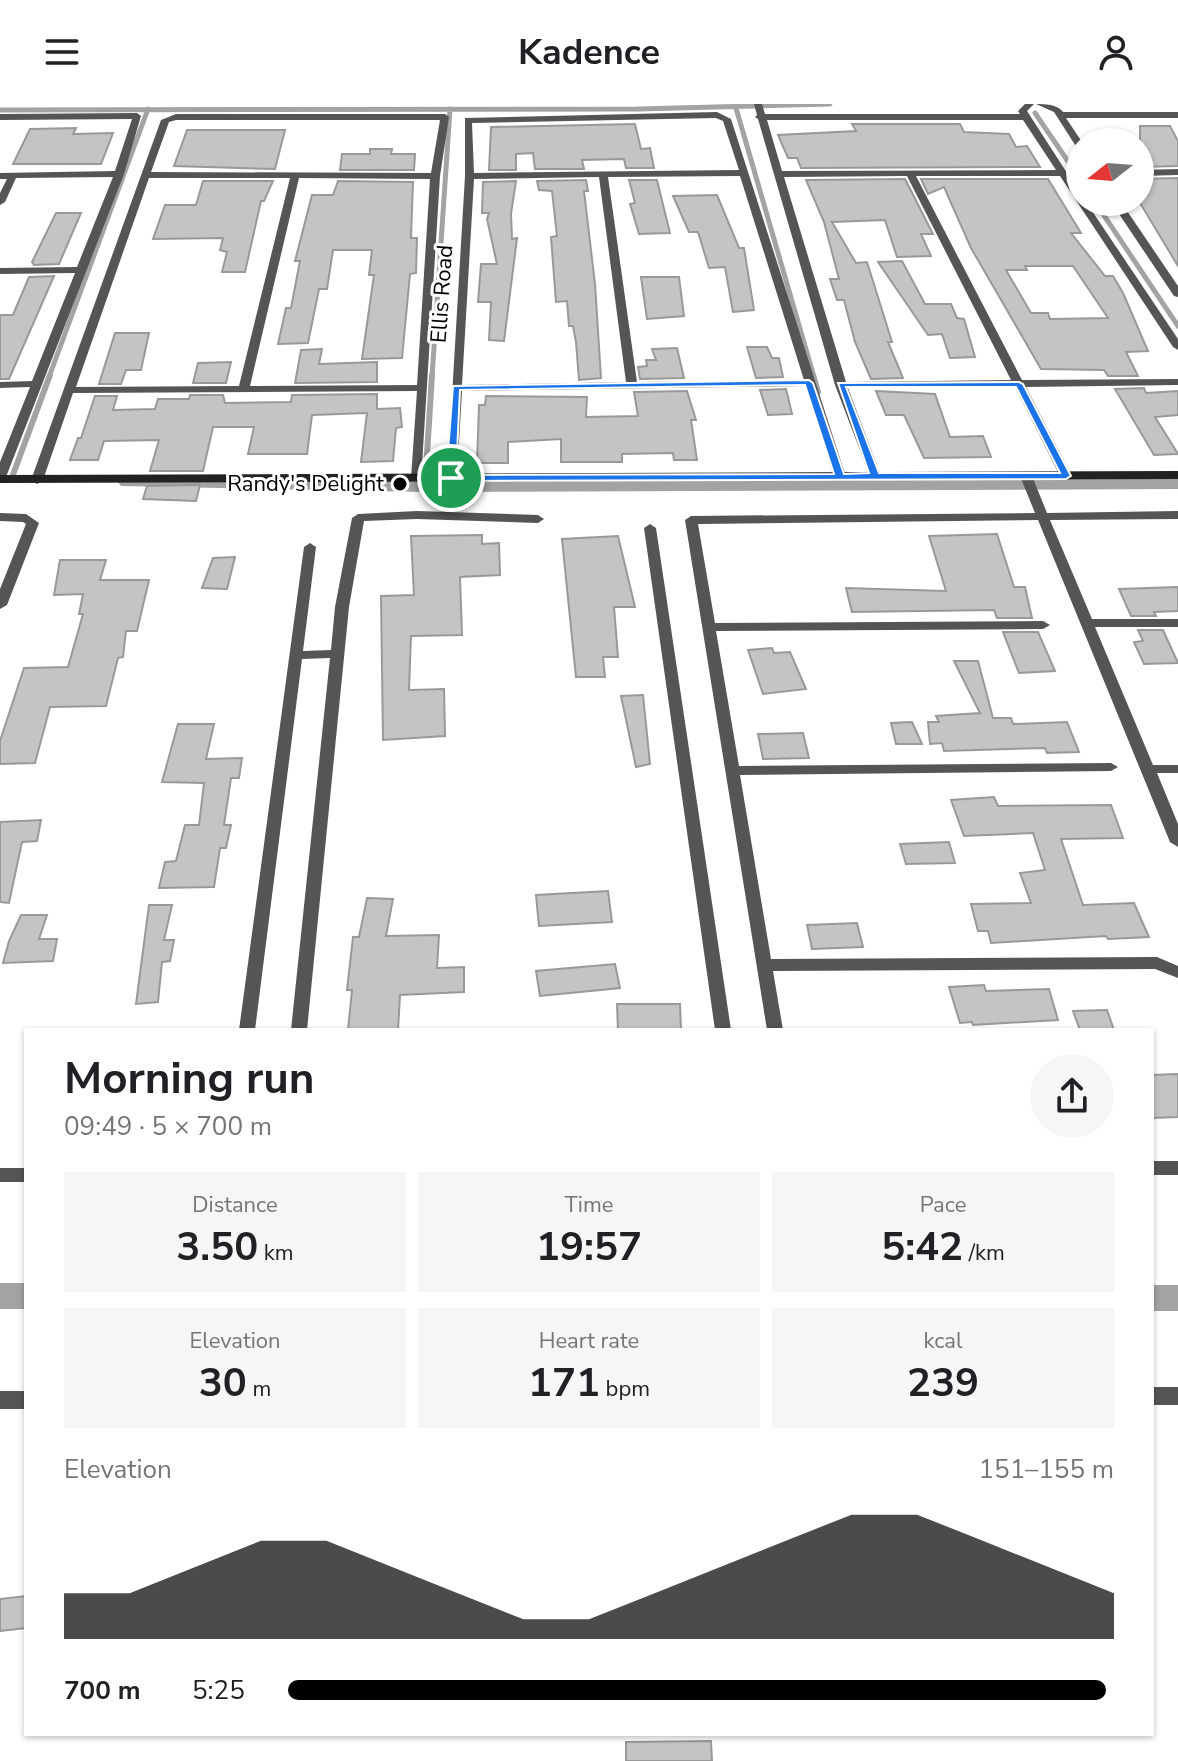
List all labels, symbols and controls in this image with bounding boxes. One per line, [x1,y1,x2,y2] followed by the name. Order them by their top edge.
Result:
[518,28,660,77] text: Kadence
[40,30,84,74] icon: menu
[1094,30,1138,74] icon: person
[1066,128,1154,216] north arrow
[1066,128,1154,216] map controls
[424,244,460,344] street label: Ellis Road
[417,444,485,512] pin
[429,456,473,500] icon: arrive
[227,469,384,499] place label: Randy's Delight
[391,475,409,493] marker: Randy's Delight
[64,1049,314,1109] text: Morning run
[1030,1054,1114,1138] button: share
[64,1109,272,1144] text: 09:49 · 5 × 700 m
[192,1190,278,1220] text: Distance
[565,1190,613,1220] text: Time
[920,1190,966,1220] text: Pace
[176,1220,258,1274] text: 3.50
[536,1220,642,1274] text: 19:57
[881,1220,963,1274] text: 5:42
[258,1238,294,1268] text: km
[963,1238,1005,1268] text: /km
[189,1326,281,1356] text: Elevation
[539,1326,639,1356] text: Heart rate
[924,1326,963,1356] text: kcal
[199,1356,247,1410] text: 30
[528,1356,600,1410] text: 171
[907,1356,979,1410] text: 239
[247,1374,271,1404] text: m
[600,1374,650,1404] text: bpm
[64,1452,172,1487] text: Elevation
[978,1452,1114,1487] text: 151–155 m
[64,1673,141,1708] text: 700 m
[192,1673,245,1708] text: 5:25

